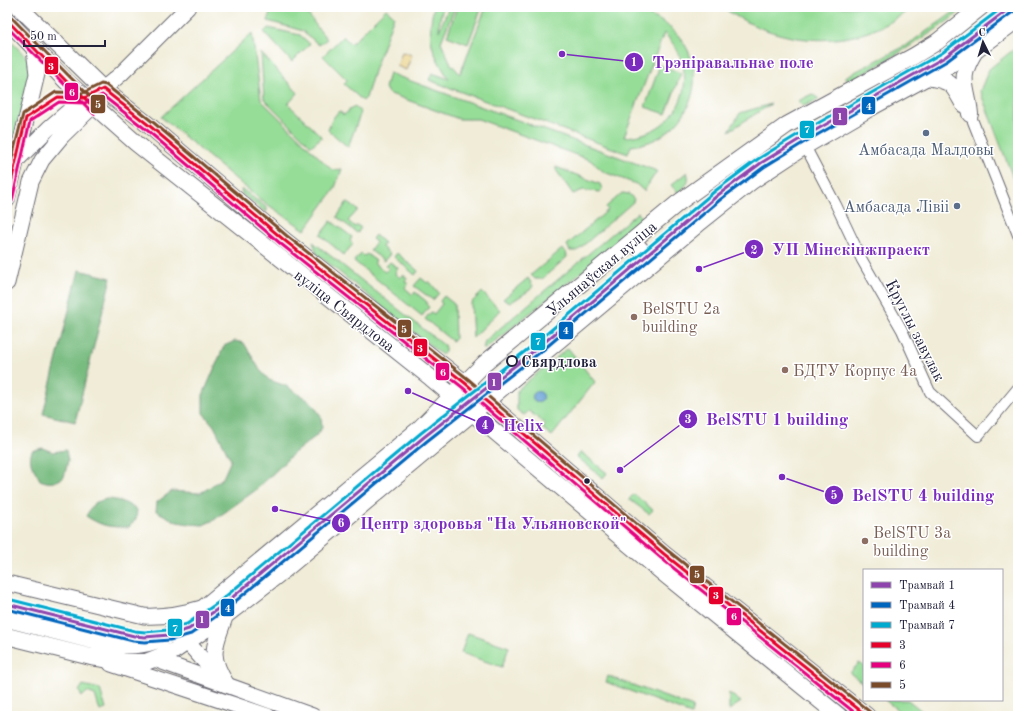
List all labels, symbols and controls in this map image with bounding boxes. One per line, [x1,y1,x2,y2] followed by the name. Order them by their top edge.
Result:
[24,22,105,48] scale bar
[963,22,1003,62] north arrow
[978,28,986,39] text: С
[30,30,57,43] text: 50 m
[624,47,822,76] callout: Трэніравальнае поле
[652,55,814,72] text: Трэніравальнае поле
[44,56,59,75] line badge: 3
[631,57,637,69] text: 1
[48,62,54,73] text: 3
[64,82,79,101] line badge: 6
[69,88,75,99] text: 6
[90,94,106,114] line badge: 5
[861,96,876,115] line badge: 4
[95,100,101,111] text: 5
[866,102,872,113] text: 4
[832,107,848,126] line badge: 1
[837,112,843,123] text: 1
[799,120,815,139] line badge: 7
[804,125,810,136] text: 7
[921,128,931,138] marker: Амбасада Малдовы
[858,143,994,159] place label: Амбасада Малдовы
[844,200,949,216] place label: Амбасада Лівіі
[952,201,962,211] marker: Амбасада Лівіі
[544,219,660,320] street label: Ульянаўская вуліца
[744,235,938,264] callout: УП Мінскінжпраект
[772,242,930,259] text: УП Мінскінжпраект
[751,245,758,257] text: 2
[290,267,397,356] street label: вуліца Свярдлова
[882,277,947,384] street label: Круглы завулак
[642,302,720,336] place label: BelSTU 2a building
[629,312,639,322] marker: BelSTU 2a building
[397,319,412,338] line badge: 5
[558,321,574,340] line badge: 4
[401,325,407,336] text: 5
[563,326,569,337] text: 4
[530,332,546,351] line badge: 7
[535,337,541,348] text: 7
[413,338,428,357] line badge: 3
[417,344,423,355] text: 3
[506,355,518,367] marker: Свярдлова
[521,355,597,371] place label: Свярдлова
[435,362,450,381] line badge: 6
[793,364,917,380] place label: БДТУ Корпус 4а
[780,365,790,375] marker: БДТУ Корпус 4а
[440,368,446,379] text: 6
[487,372,502,391] line badge: 1
[491,378,497,389] text: 1
[678,404,856,433] callout: BelSTU 1 building
[475,410,552,439] callout: Helix
[706,412,849,429] text: BelSTU 1 building
[685,414,692,426] text: 3
[502,418,544,435] text: Helix
[482,420,489,432] text: 4
[582,476,592,486] unlabelled marker
[824,481,1002,510] callout: BelSTU 4 building
[852,488,995,505] text: BelSTU 4 building
[831,489,838,502] text: 5
[331,508,634,537] callout: Центр здоровья "На Ульяновской"
[360,516,626,533] text: Центр здоровья "На Ульяновской"
[338,518,345,530] text: 6
[873,526,951,560] place label: BelSTU 3a building
[860,536,870,546] marker: BelSTU 3a building
[689,565,705,584] line badge: 5
[863,569,1003,701] legend
[694,570,700,581] text: 5
[899,580,955,592] text: Трамвай 1
[708,586,724,605] line badge: 3
[713,591,719,602] text: 3
[220,598,235,617] line badge: 4
[899,600,955,612] text: Трамвай 4
[225,604,231,615] text: 4
[726,607,742,626] line badge: 6
[195,610,210,629] line badge: 1
[731,612,737,623] text: 6
[199,615,205,626] text: 1
[167,618,183,637] line badge: 7
[899,620,955,632] text: Трамвай 7
[172,624,178,635] text: 7
[899,640,906,652] text: 3
[899,660,906,672] text: 6
[899,679,906,692] text: 5

